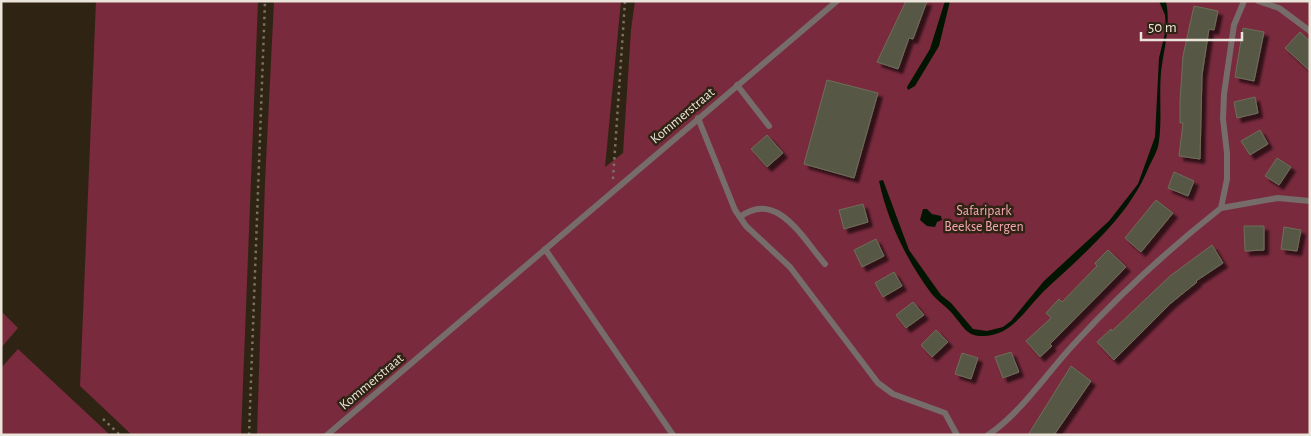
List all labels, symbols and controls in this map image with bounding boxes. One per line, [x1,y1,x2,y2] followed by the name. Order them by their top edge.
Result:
[1141,10,1242,42] scale bar
[1148,20,1177,35] text: 50 m
[648,85,718,146] street label: Kommerstraat
[944,204,1024,234] park label: Safaripark Beekse Bergen
[337,351,407,412] street label: Kommerstraat

